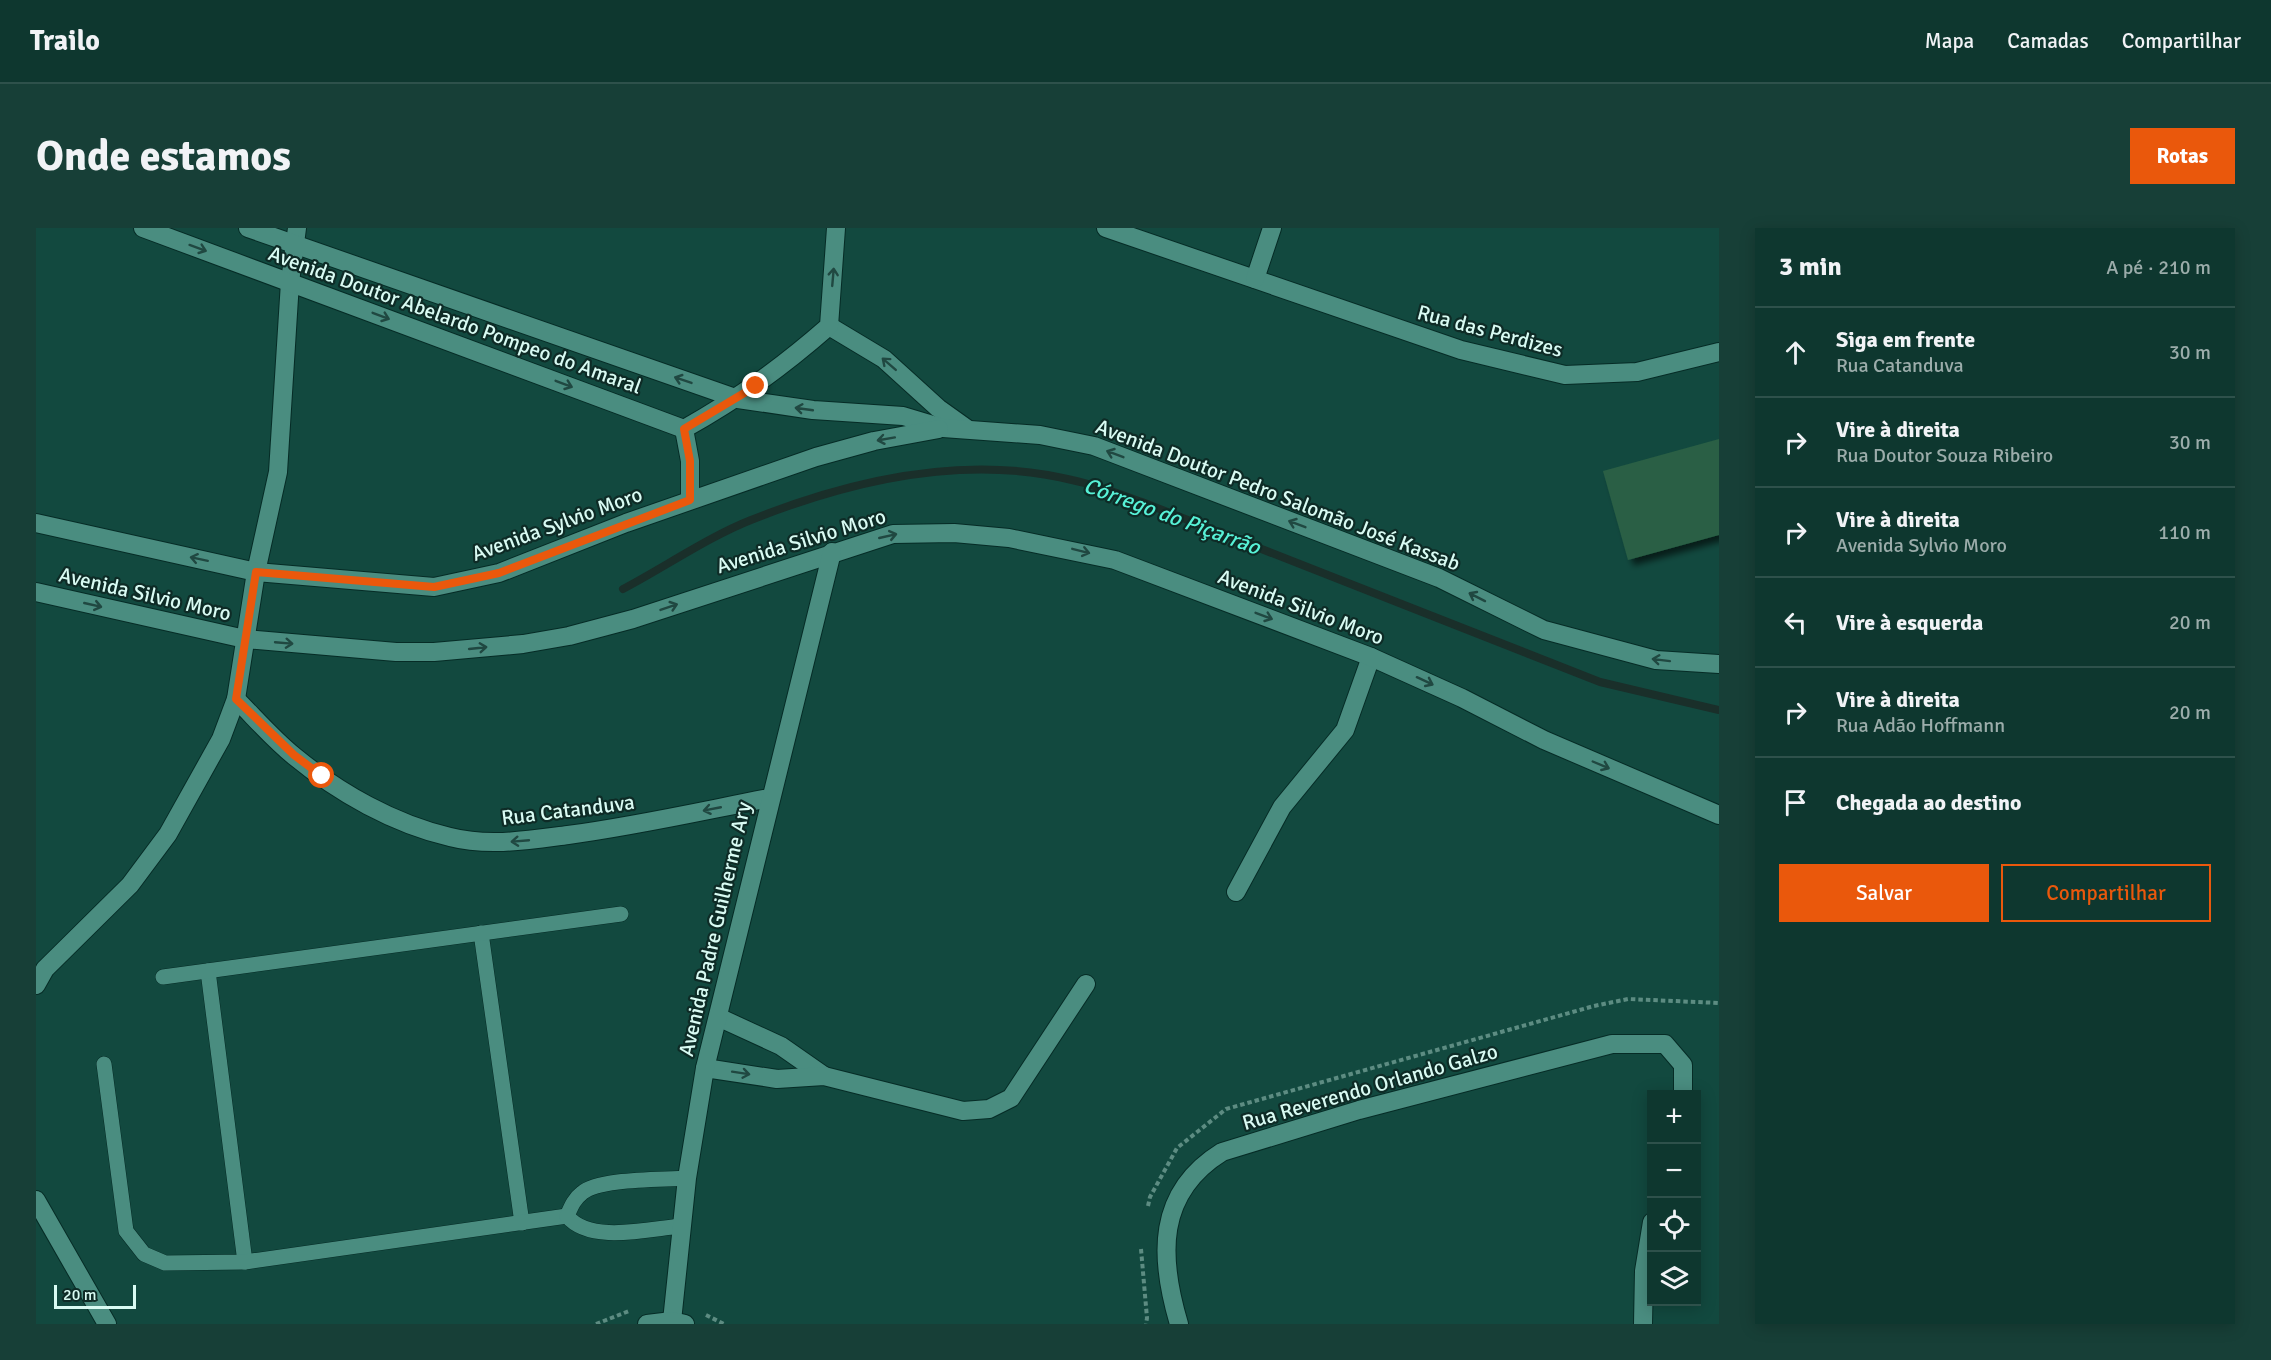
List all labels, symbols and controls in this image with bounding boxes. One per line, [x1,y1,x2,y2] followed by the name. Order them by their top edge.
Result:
[30,24,100,58] text: Trailo
[1925,28,1974,54] text: Mapa
[2007,28,2089,54] text: Camadas
[2122,28,2241,54] text: Compartilhar
[2130,128,2235,184] button: Rotas
[36,131,291,182] text: Onde estamos
[265,240,645,400] street label: Avenida Doutor Abelardo Pompeo do Amaral
[188,244,207,255] one-way arrow
[1779,251,1842,283] text: 3 min
[2106,255,2211,280] text: A pé · 210 m
[828,268,839,288] one-way arrow
[1414,299,1566,363] street label: Rua das Perdizes
[371,311,390,322] one-way arrow
[1836,326,1975,353] text: Siga em frente
[1779,336,1812,369] icon: ahead
[2169,340,2211,365] text: 30 m
[1836,353,1964,378] text: Rua Catanduva
[881,357,897,370] one-way arrow
[742,372,768,398] route end
[674,373,693,384] one-way arrow
[554,379,573,390] one-way arrow
[795,403,815,414] one-way arrow
[1092,413,1464,577] street label: Avenida Doutor Pedro Salomão José Kassab
[1836,416,1960,443] text: Vire à direita
[1779,426,1812,459] icon: right
[2169,430,2211,455] text: 30 m
[877,434,896,445] one-way arrow
[1836,443,2053,468] text: Rua Doutor Souza Ribeiro
[1106,448,1124,459] one-way arrow
[1080,472,1265,561] water label: Córrego do Piçarrão
[468,481,646,567] street label: Avenida Sylvio Moro
[713,503,889,579] street label: Avenida Silvio Moro
[1836,506,1960,533] text: Vire à direita
[1779,516,1812,549] icon: right
[1288,518,1307,529] one-way arrow
[2158,520,2211,545] text: 110 m
[878,530,897,542] one-way arrow
[1836,533,2007,558] text: Avenida Sylvio Moro
[1071,546,1090,558] one-way arrow
[190,553,209,564] one-way arrow
[56,562,234,626] street label: Avenida Silvio Moro
[1214,563,1388,651] street label: Avenida Silvio Moro
[1469,591,1487,602] one-way arrow
[83,600,102,611] one-way arrow
[659,601,677,612] one-way arrow
[1779,606,1812,639] icon: left
[1836,609,1983,636] text: Vire à esquerda
[2169,610,2211,635] text: 20 m
[1255,612,1273,623] one-way arrow
[274,638,294,649] one-way arrow
[468,642,488,653] one-way arrow
[1651,654,1671,665] one-way arrow
[1415,676,1433,688] one-way arrow
[1836,686,1960,713] text: Vire à direita
[1779,696,1812,729] icon: right
[2169,700,2211,725] text: 20 m
[1836,713,2005,738] text: Rua Adão Hoffmann
[1591,760,1609,771] one-way arrow
[308,762,334,788] route start
[1779,786,1812,819] icon: arrive
[500,789,636,831] street label: Rua Catanduva
[1836,789,2022,816] text: Chegada ao destino
[673,799,757,1059] street label: Avenida Padre Guilherme Ary
[703,804,722,815] one-way arrow
[510,836,530,847] one-way arrow
[1779,864,1989,922] button: Salvar
[2001,864,2211,922] button: Compartilhar
[1239,1038,1501,1136] street label: Rua Reverendo Orlando Galzo
[731,1068,751,1079] one-way arrow
[1647,1090,1701,1306] map controls
[1647,1090,1701,1144] button: +
[1647,1144,1701,1198] button: −
[1647,1198,1701,1252] button: locate
[1647,1252,1701,1306] button: layers
[54,1282,136,1310] scale bar
[63,1285,97,1305] text: 20 m

